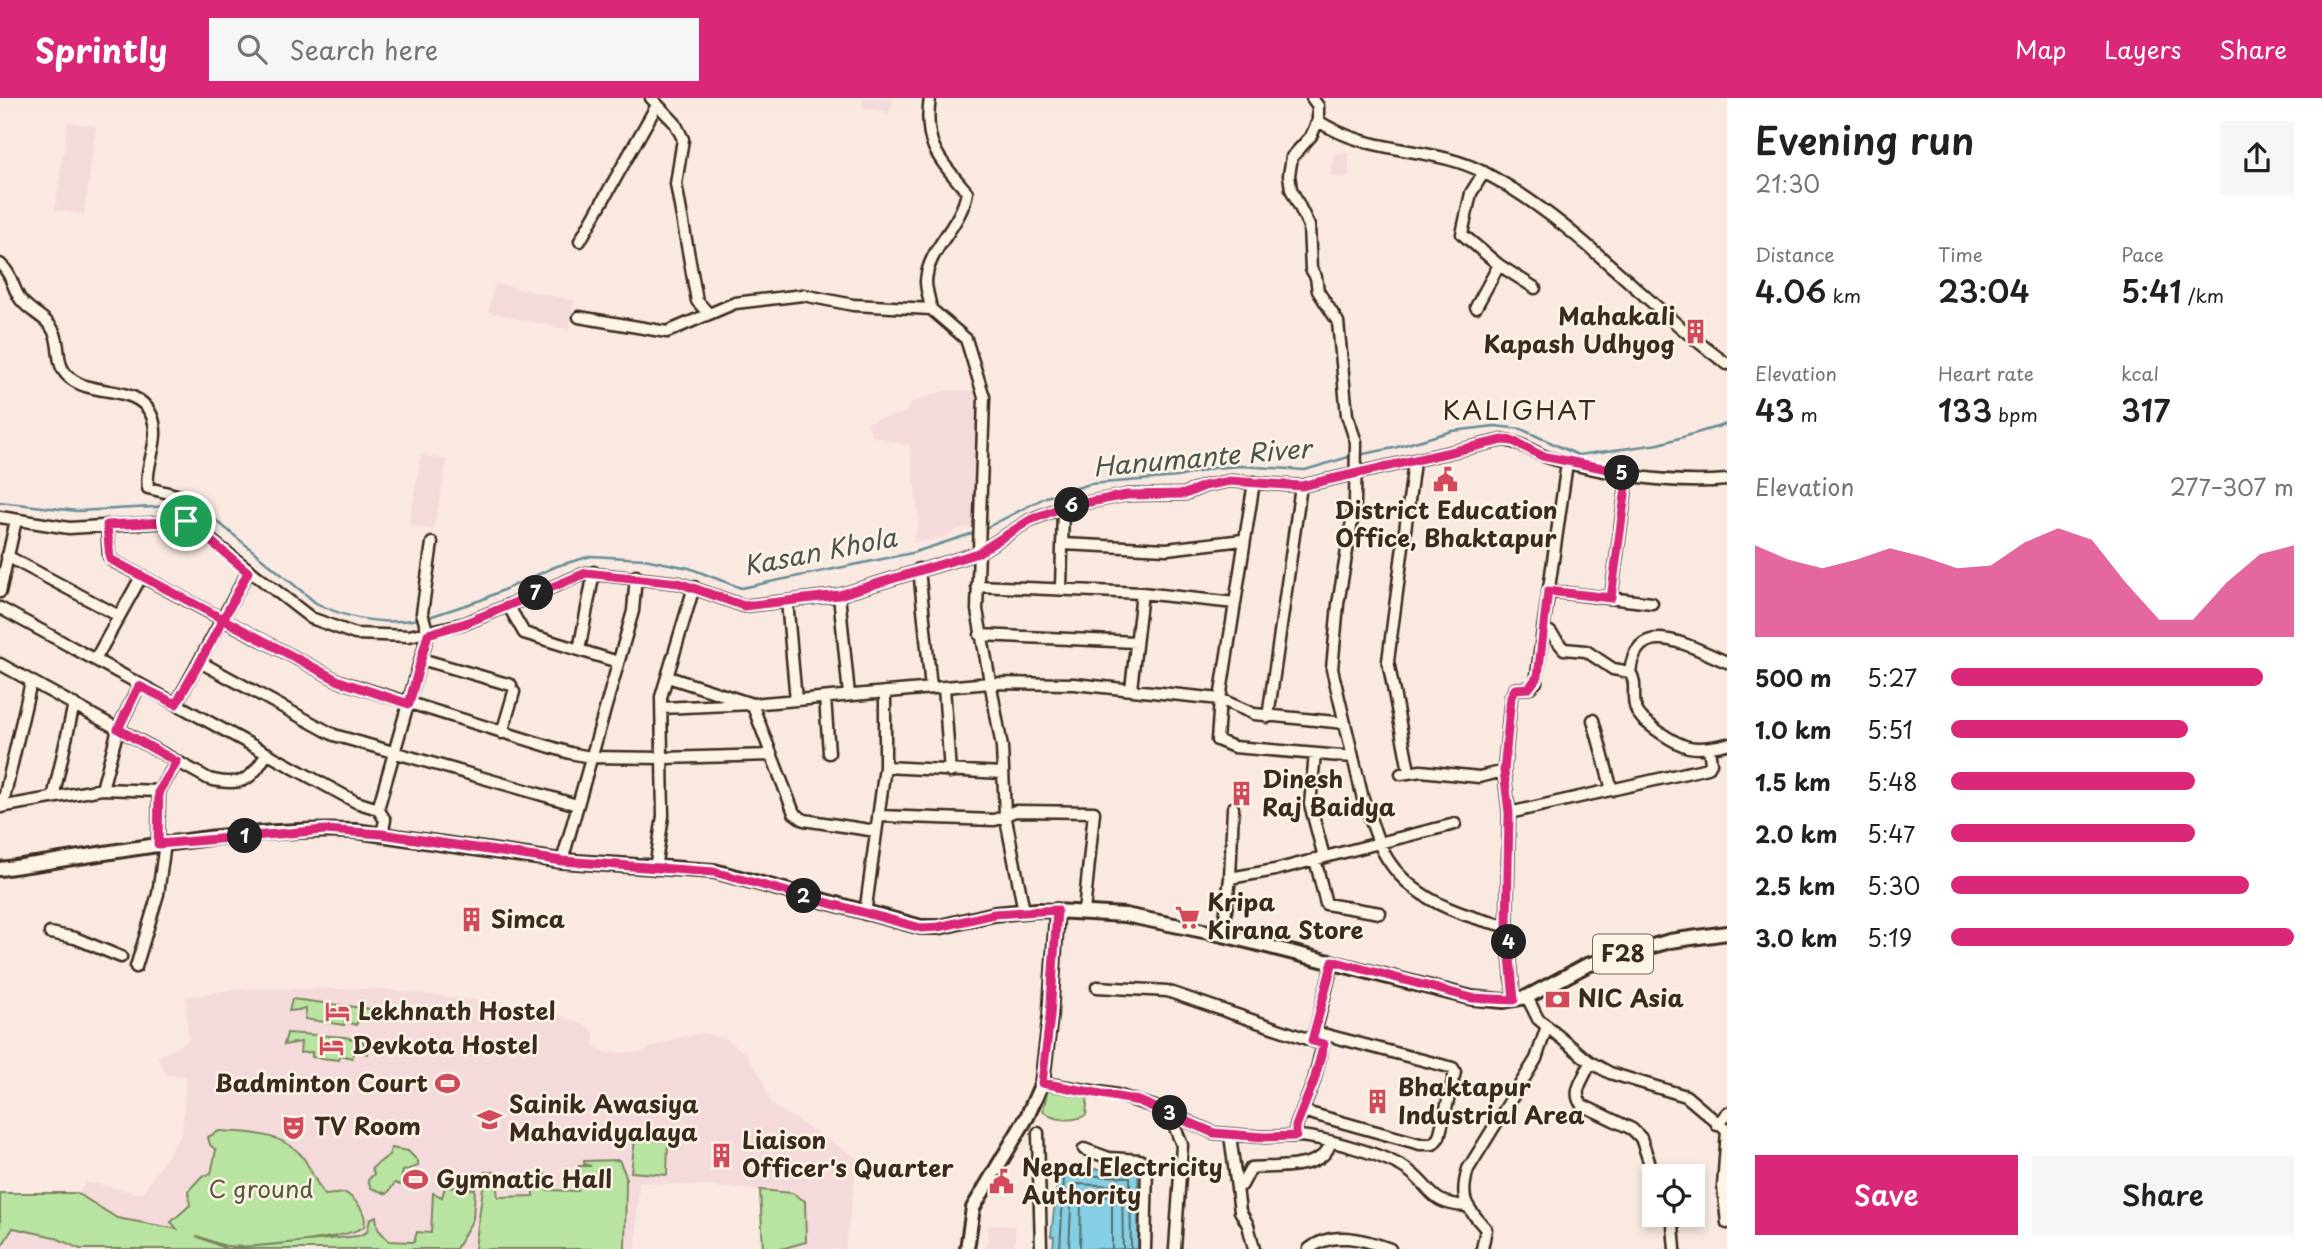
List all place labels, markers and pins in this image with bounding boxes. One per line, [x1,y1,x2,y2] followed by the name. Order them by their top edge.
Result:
[1483,297,1675,361] place label: Mahakali Kapash Udhyog
[1681,317,1709,345] building icon: Mahakali Kapash Udhyog
[1604,456,1640,490] pin: 5
[1432,466,1460,494] public building icon: District Education Office, Bhaktapur
[1054,488,1090,522] pin: 6
[156,491,216,551] pin
[1334,491,1558,555] place label: District Education Office, Bhaktapur
[518,575,554,610] pin: 7
[1262,760,1396,824] place label: Dinesh Raj Baidya
[1228,780,1256,808] building icon: Dinesh Raj Baidya
[228,818,262,854] pin: 1
[786,878,822,914] pin: 2
[1207,883,1363,947] place label: Kripa Kirana Store
[491,900,566,936] place label: Simca
[1173,903,1201,931] supermarket icon: Kripa Kirana Store
[457,906,485,934] building icon: Simca
[1492,924,1526,960] pin: 4
[1578,979,1684,1015] place label: NIC Asia
[1544,985,1572,1013] bank icon: NIC Asia
[358,992,555,1028] place label: Lekhnath Hostel
[324,998,352,1026] hotel icon: Lekhnath Hostel
[352,1026,538,1062] place label: Devkota Hostel
[318,1032,346,1060] hotel icon: Devkota Hostel
[215,1064,428,1100] place label: Badminton Court
[1398,1068,1585,1132] place label: Bhaktapur Industrial Area
[434,1070,462,1098] sports icon: Badminton Court
[509,1085,699,1149] place label: Sainik Awasiya Mahavidyalaya
[1364,1088,1392,1116] building icon: Bhaktapur Industrial Area
[1152,1096,1188,1130] pin: 3
[475,1105,503,1133] school or university icon: Sainik Awasiya Mahavidyalaya
[314,1107,421,1143] place label: TV Room
[280,1113,308,1141] theatre icon: TV Room
[742,1121,954,1185] place label: Liaison Officer's Quarter
[708,1141,736,1169] building icon: Liaison Officer's Quarter
[1022,1148,1223,1212] place label: Nepal Electricity Authority
[436,1160,612,1196] place label: Gymnatic Hall
[402,1166,430,1194] sports icon: Gymnatic Hall
[988,1168,1016,1196] public building icon: Nepal Electricity Authority

